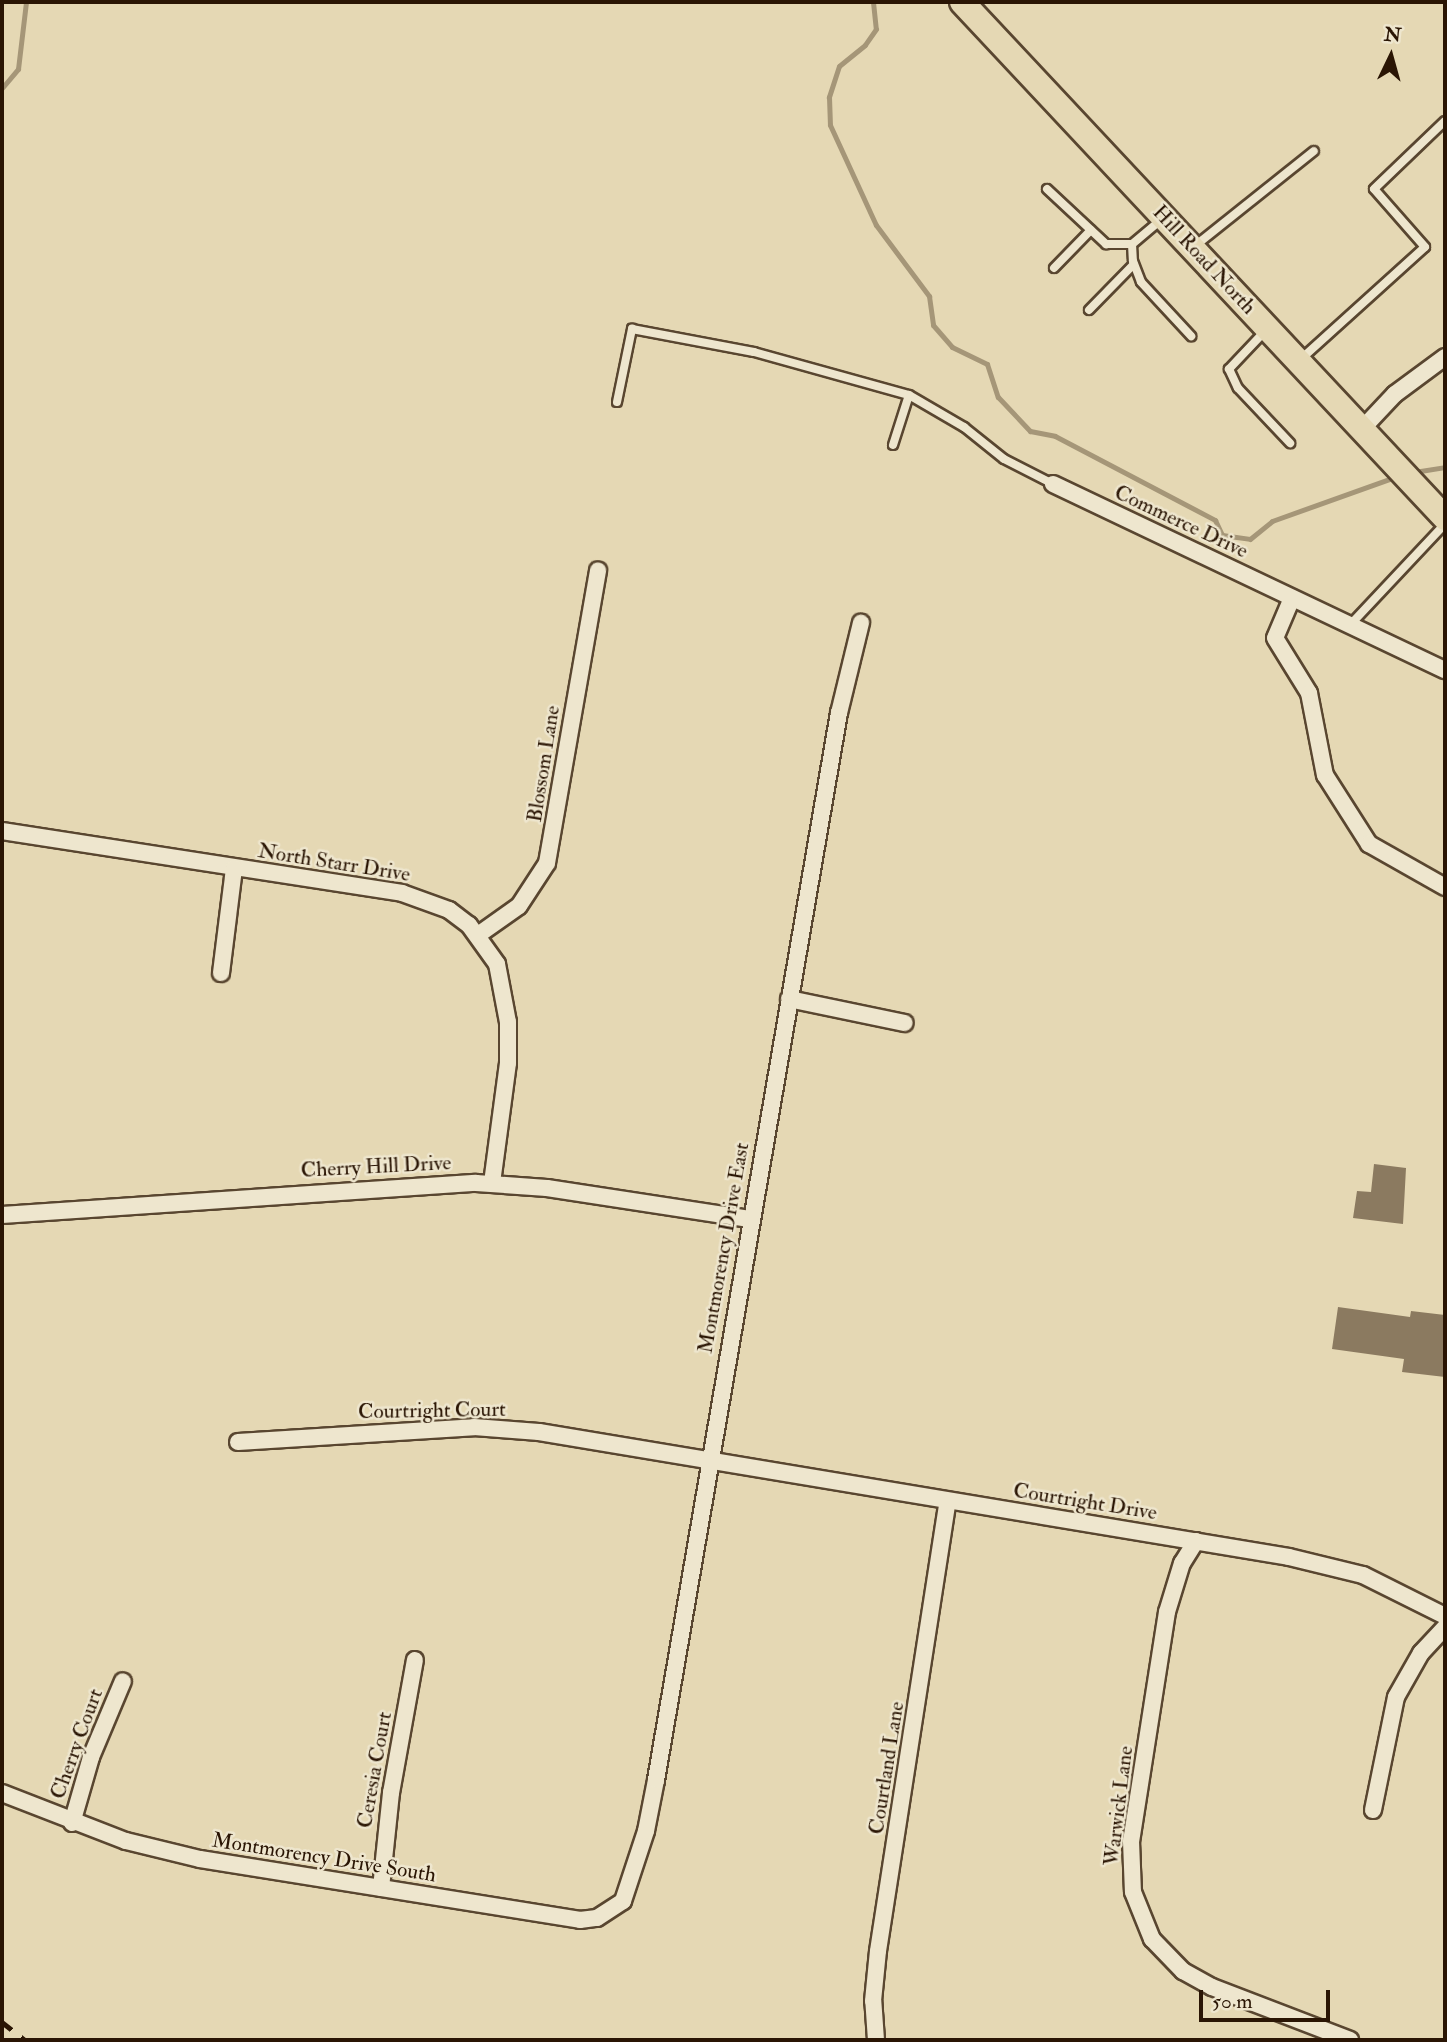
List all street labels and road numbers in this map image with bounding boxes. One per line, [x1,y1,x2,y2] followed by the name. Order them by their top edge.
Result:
[1147,200,1261,320] street label: Hill Road North
[1110,480,1252,564] street label: Commerce Drive
[522,704,566,824] street label: Blossom Lane
[256,839,412,887] street label: North Starr Drive
[693,1141,755,1355] street label: Montmorency Drive East
[300,1150,452,1184] street label: Cherry Hill Drive
[358,1397,506,1425] street label: Courtright Court
[1011,1478,1159,1526] street label: Courtright Drive
[45,1685,109,1803] street label: Cherry Court
[864,1700,910,1836] street label: Courtland Lane
[352,1710,398,1830] street label: Ceresia Court
[1099,1745,1139,1867] street label: Warwick Lane
[210,1828,438,1888] street label: Montmorency Drive South

